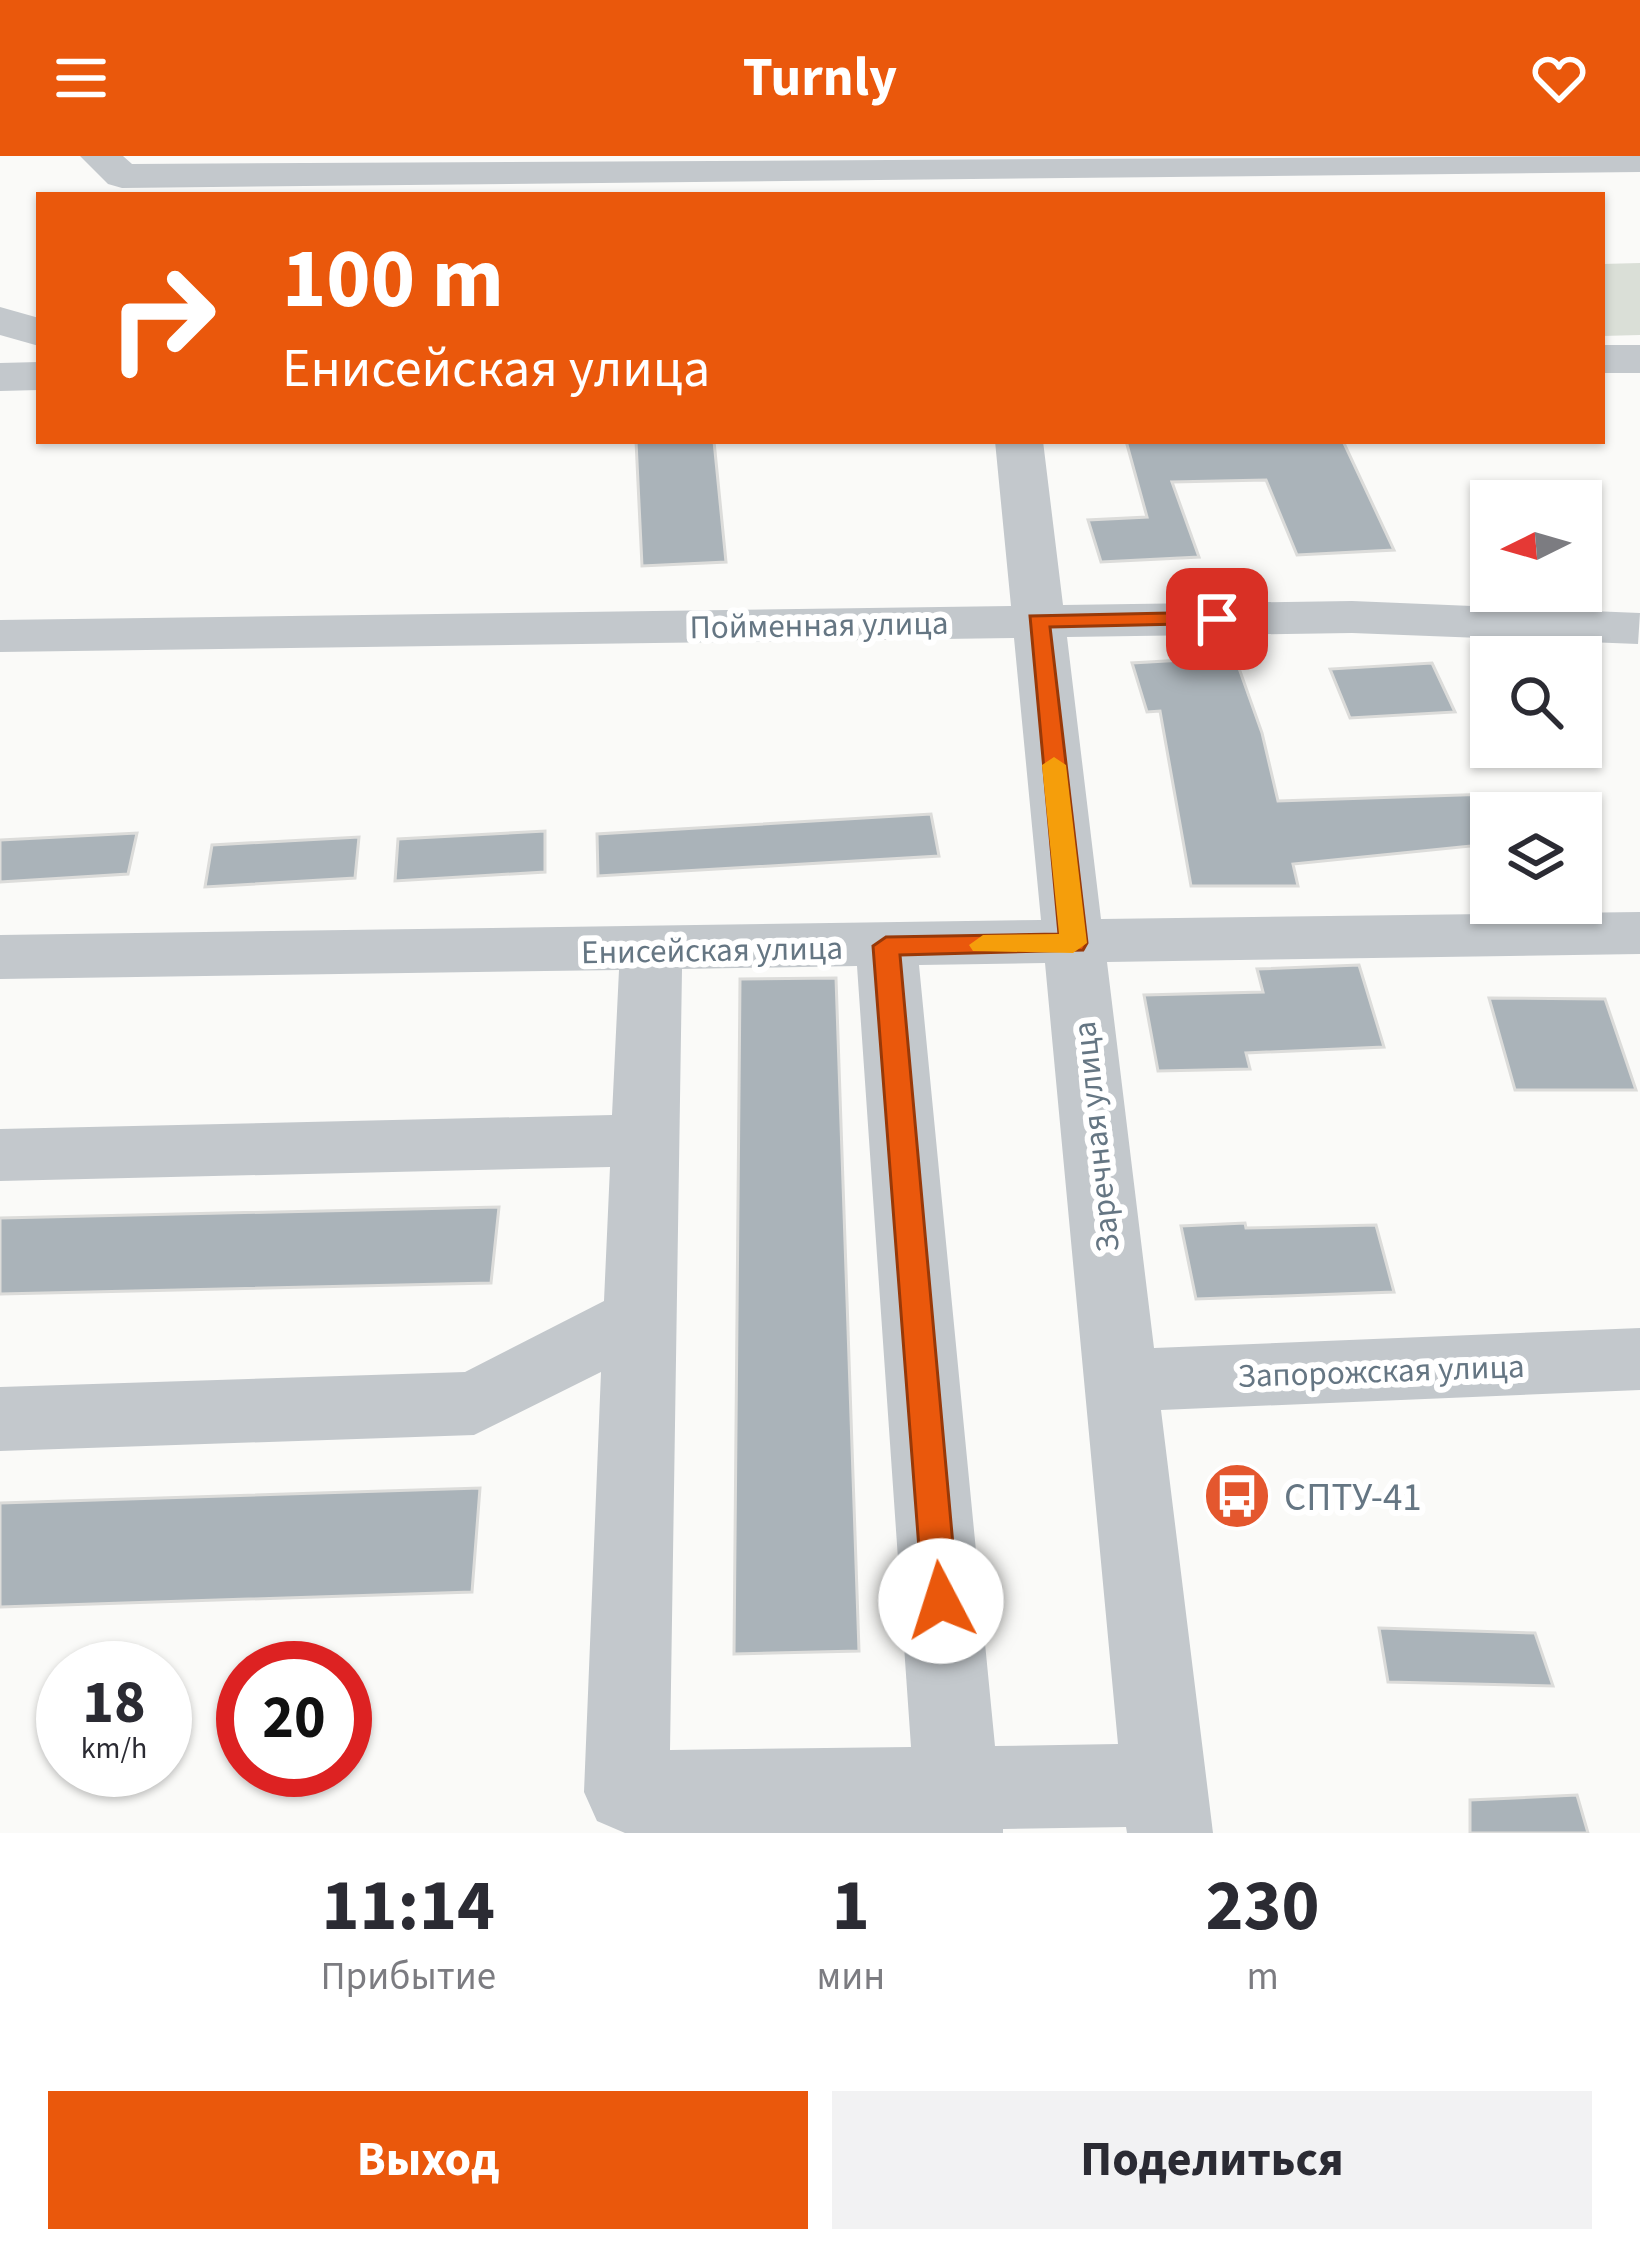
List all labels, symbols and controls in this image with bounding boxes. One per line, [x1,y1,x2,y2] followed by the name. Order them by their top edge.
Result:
[743,40,897,117] text: Turnly
[48,45,114,111] icon: menu
[1526,45,1592,111] icon: heart
[282,220,504,340] text: 100 m
[84,240,240,396] icon: right
[282,331,710,408] text: Енисейская улица
[1470,480,1602,612] north arrow
[1470,480,1602,924] map controls
[1166,568,1268,670] pin
[1184,586,1250,652] icon: arrive
[689,600,949,651] street label: Пойменная улица
[1470,636,1602,768] button: search
[1470,792,1602,924] button: layers
[581,925,843,976] street label: Енисейская улица
[1061,1019,1132,1254] street label: Заречная улица
[1237,1343,1525,1400] street label: Запорожская улица
[1202,1461,1272,1531] bus stop icon: СПТУ-41
[1284,1470,1422,1526] place label: СПТУ-41
[878,1538,1004,1664] position arrow
[216,1641,372,1797] speed limit sign: 20
[82,1661,146,1746] text: 18
[81,1727,147,1770] text: km/h
[321,1855,495,1958] text: 11:14
[832,1855,870,1958] text: 1
[1206,1855,1320,1958] text: 230
[320,1949,496,2005] text: Прибытие
[816,1949,885,2005] text: мин
[1246,1949,1279,2005] text: m
[48,2091,808,2229] button: Выход
[832,2091,1592,2229] button: Поделиться

